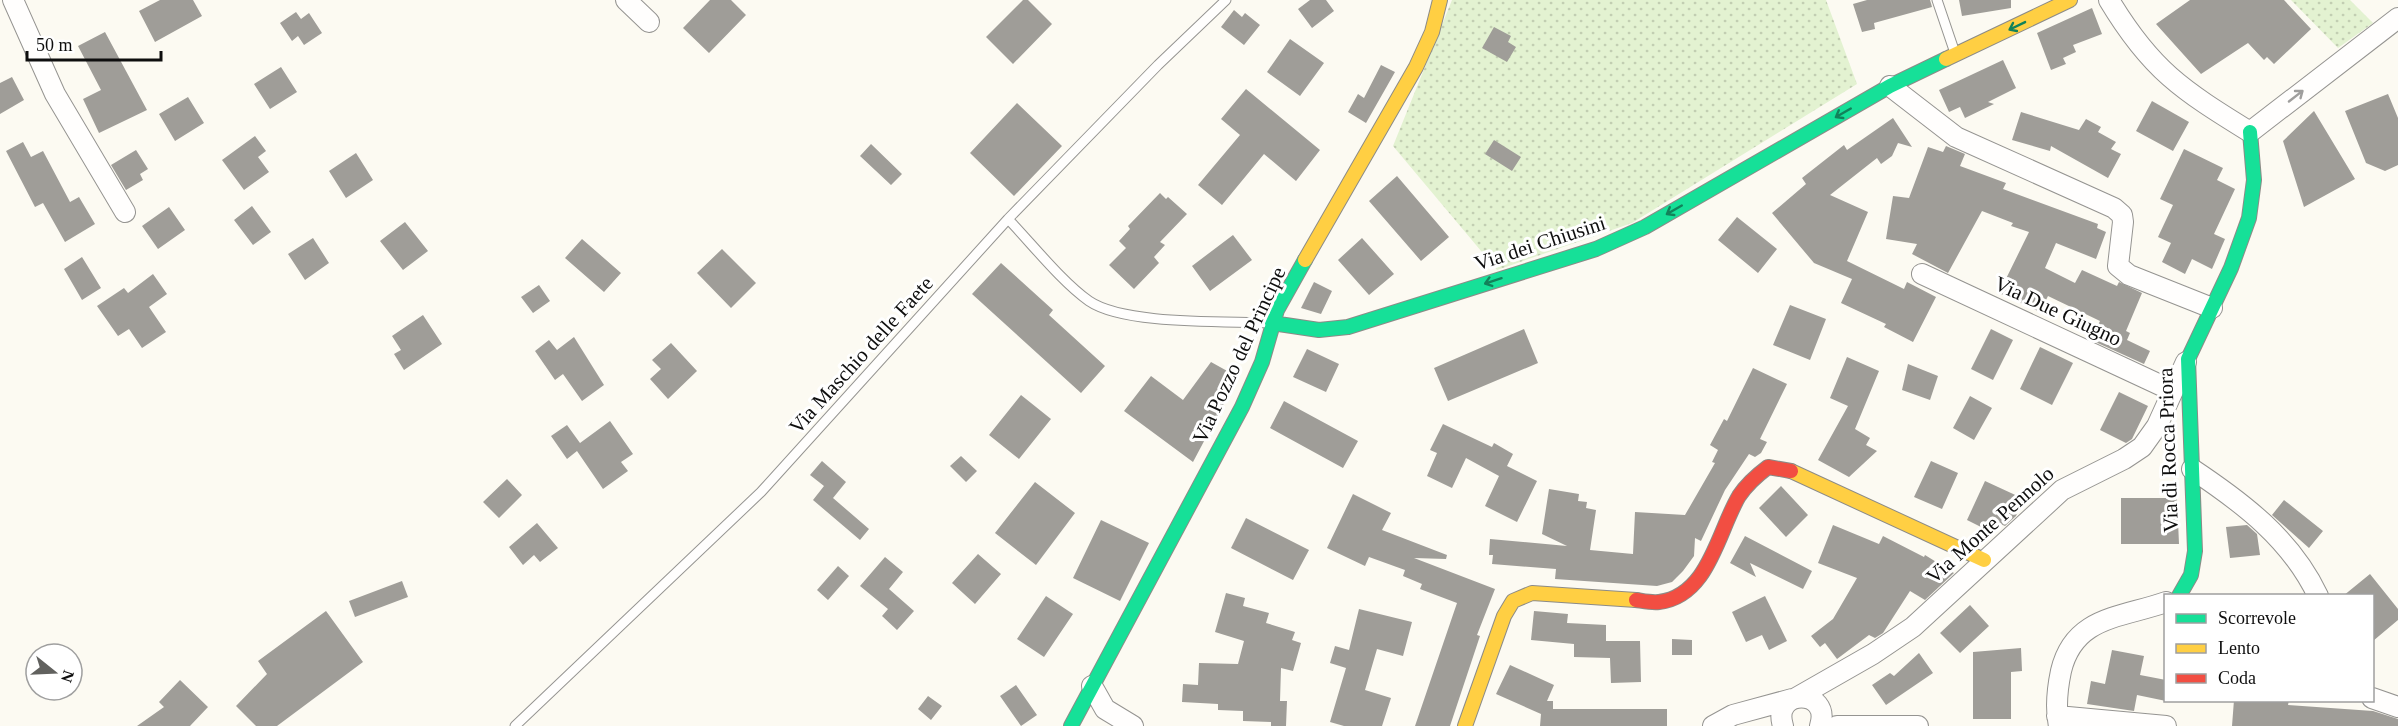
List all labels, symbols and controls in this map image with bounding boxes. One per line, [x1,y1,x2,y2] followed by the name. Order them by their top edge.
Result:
[2009,20,2027,32] one-way arrow
[27,24,160,62] scale bar
[36,35,73,55] text: 50 m
[2288,89,2304,102] one-way arrow
[1835,107,1852,119] one-way arrow
[1666,204,1683,216] one-way arrow
[1471,210,1609,275] street label: Via dei Chiusini
[1188,263,1290,447] street label: Via Pozzo del Principe
[784,271,938,439] street label: Via Maschio delle Faete
[1991,271,2125,351] street label: Via Due Giugno
[1484,276,1503,287] one-way arrow
[2153,366,2183,533] street label: Via di Rocca Priora
[1921,461,2059,589] street label: Via Monte Pennolo
[2164,594,2374,702] legend
[2218,608,2296,628] text: Scorrevole
[2218,638,2260,658] text: Lento
[24,642,84,702] north arrow
[58,668,78,685] text: N
[2218,668,2256,688] text: Coda

